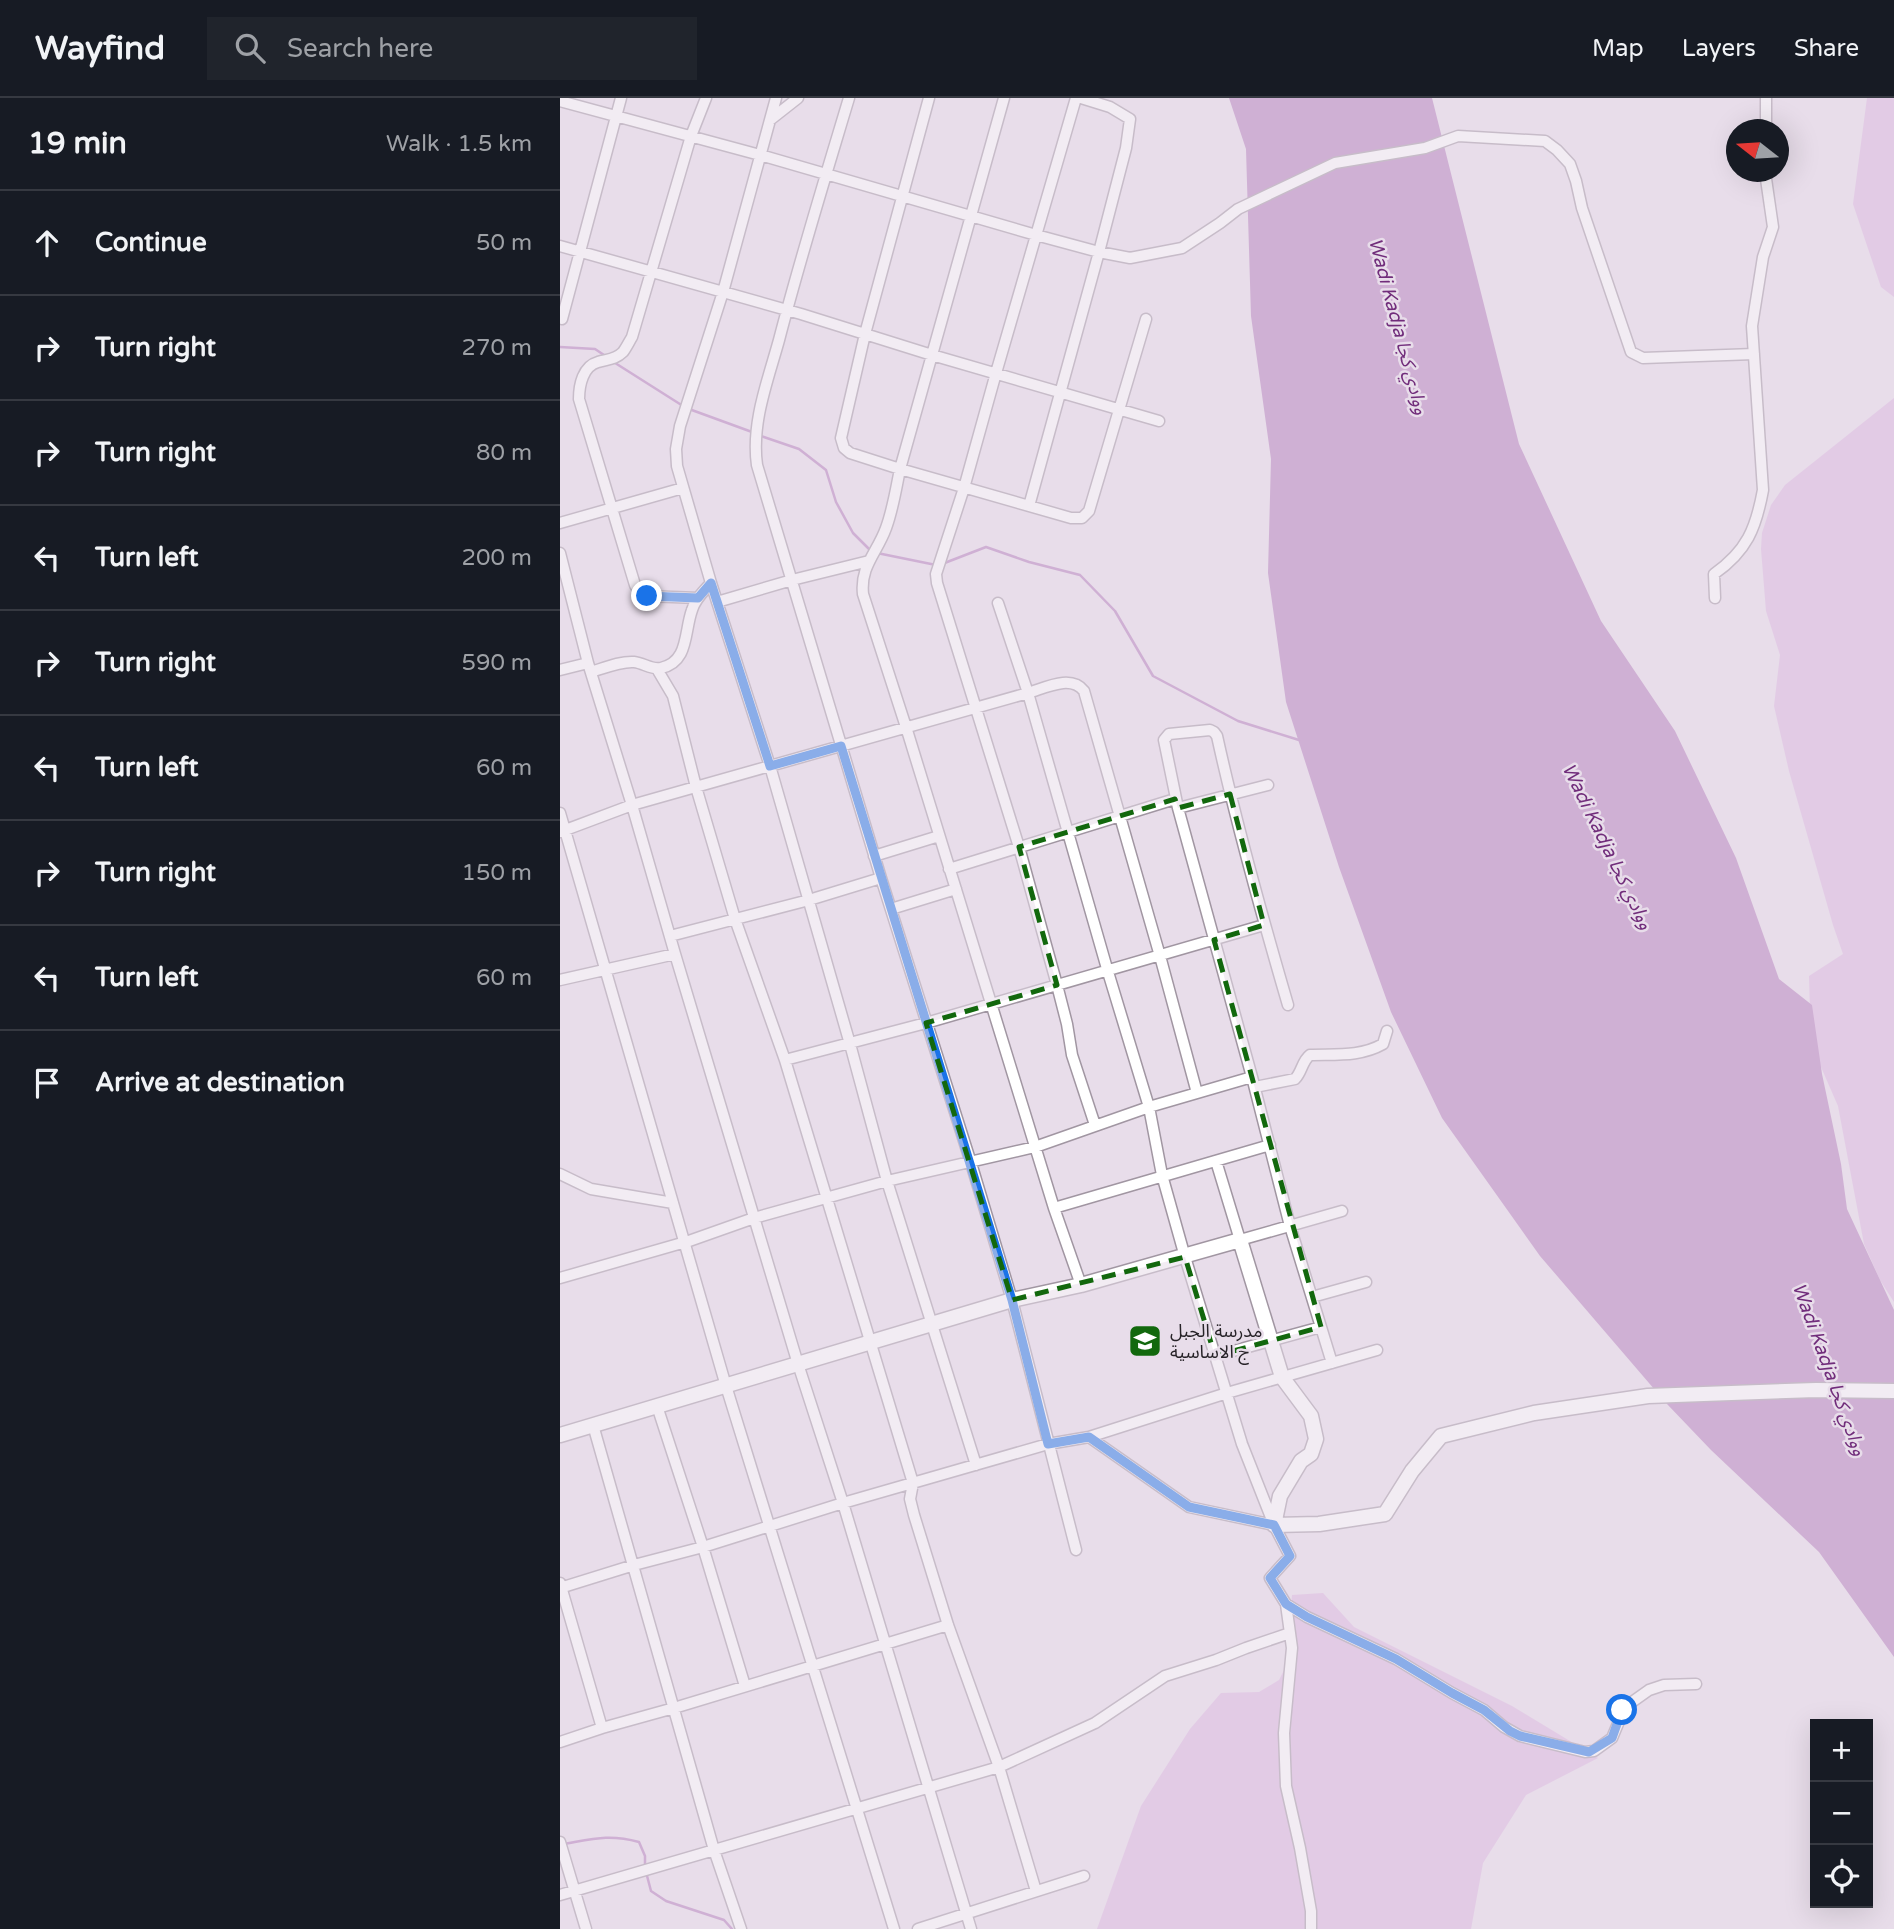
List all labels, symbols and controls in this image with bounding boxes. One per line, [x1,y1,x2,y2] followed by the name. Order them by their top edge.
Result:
[207,17,697,80] search box
[35,29,165,68] text: Wayfind
[231,29,269,67] icon: search
[287,33,433,64] text: Search here
[1592,34,1644,63] text: Map
[1682,34,1756,63] text: Layers
[1794,34,1859,63] text: Share
[1726,119,1789,182] north arrow
[28,125,127,162] text: 19 min
[386,130,532,158] text: Walk · 1.5 km
[28,224,66,262] icon: ahead
[95,227,207,258] text: Continue
[476,229,532,257] text: 50 m
[1361,235,1432,418] water label: Wadi Kadja ووادي كجا
[28,329,66,367] icon: right
[95,332,216,363] text: Turn right
[462,334,532,362] text: 270 m
[28,434,66,472] icon: right
[95,437,216,468] text: Turn right
[476,439,532,467] text: 80 m
[28,539,66,577] icon: left
[95,542,198,573] text: Turn left
[462,544,532,572] text: 200 m
[631,580,662,611] route end
[28,644,66,682] icon: right
[95,647,216,678] text: Turn right
[462,649,532,677] text: 590 m
[28,749,66,787] icon: left
[95,752,198,783] text: Turn left
[476,754,532,782] text: 60 m
[1554,760,1657,935] water label: Wadi Kadja ووادي كجا
[28,854,66,892] icon: right
[95,857,216,888] text: Turn right
[462,859,532,887] text: 150 m
[28,959,66,997] icon: left
[95,962,198,993] text: Turn left
[476,964,532,992] text: 60 m
[28,1064,66,1102] icon: arrive
[95,1067,345,1098] text: Arrive at destination
[1784,1280,1871,1460] water label: Wadi Kadja ووادي كجا
[1170,1320,1262,1365] place label: مدرسة الجبل ج الاساسية
[1126,1322,1164,1360] school or university icon: مدرسة الجبل ج الاساسية
[1606,1694,1637,1725] route start
[1810,1719,1873,1908] map controls
[1810,1719,1873,1782] button: +
[1810,1782,1873,1845] button: −
[1810,1845,1873,1908] button: locate

